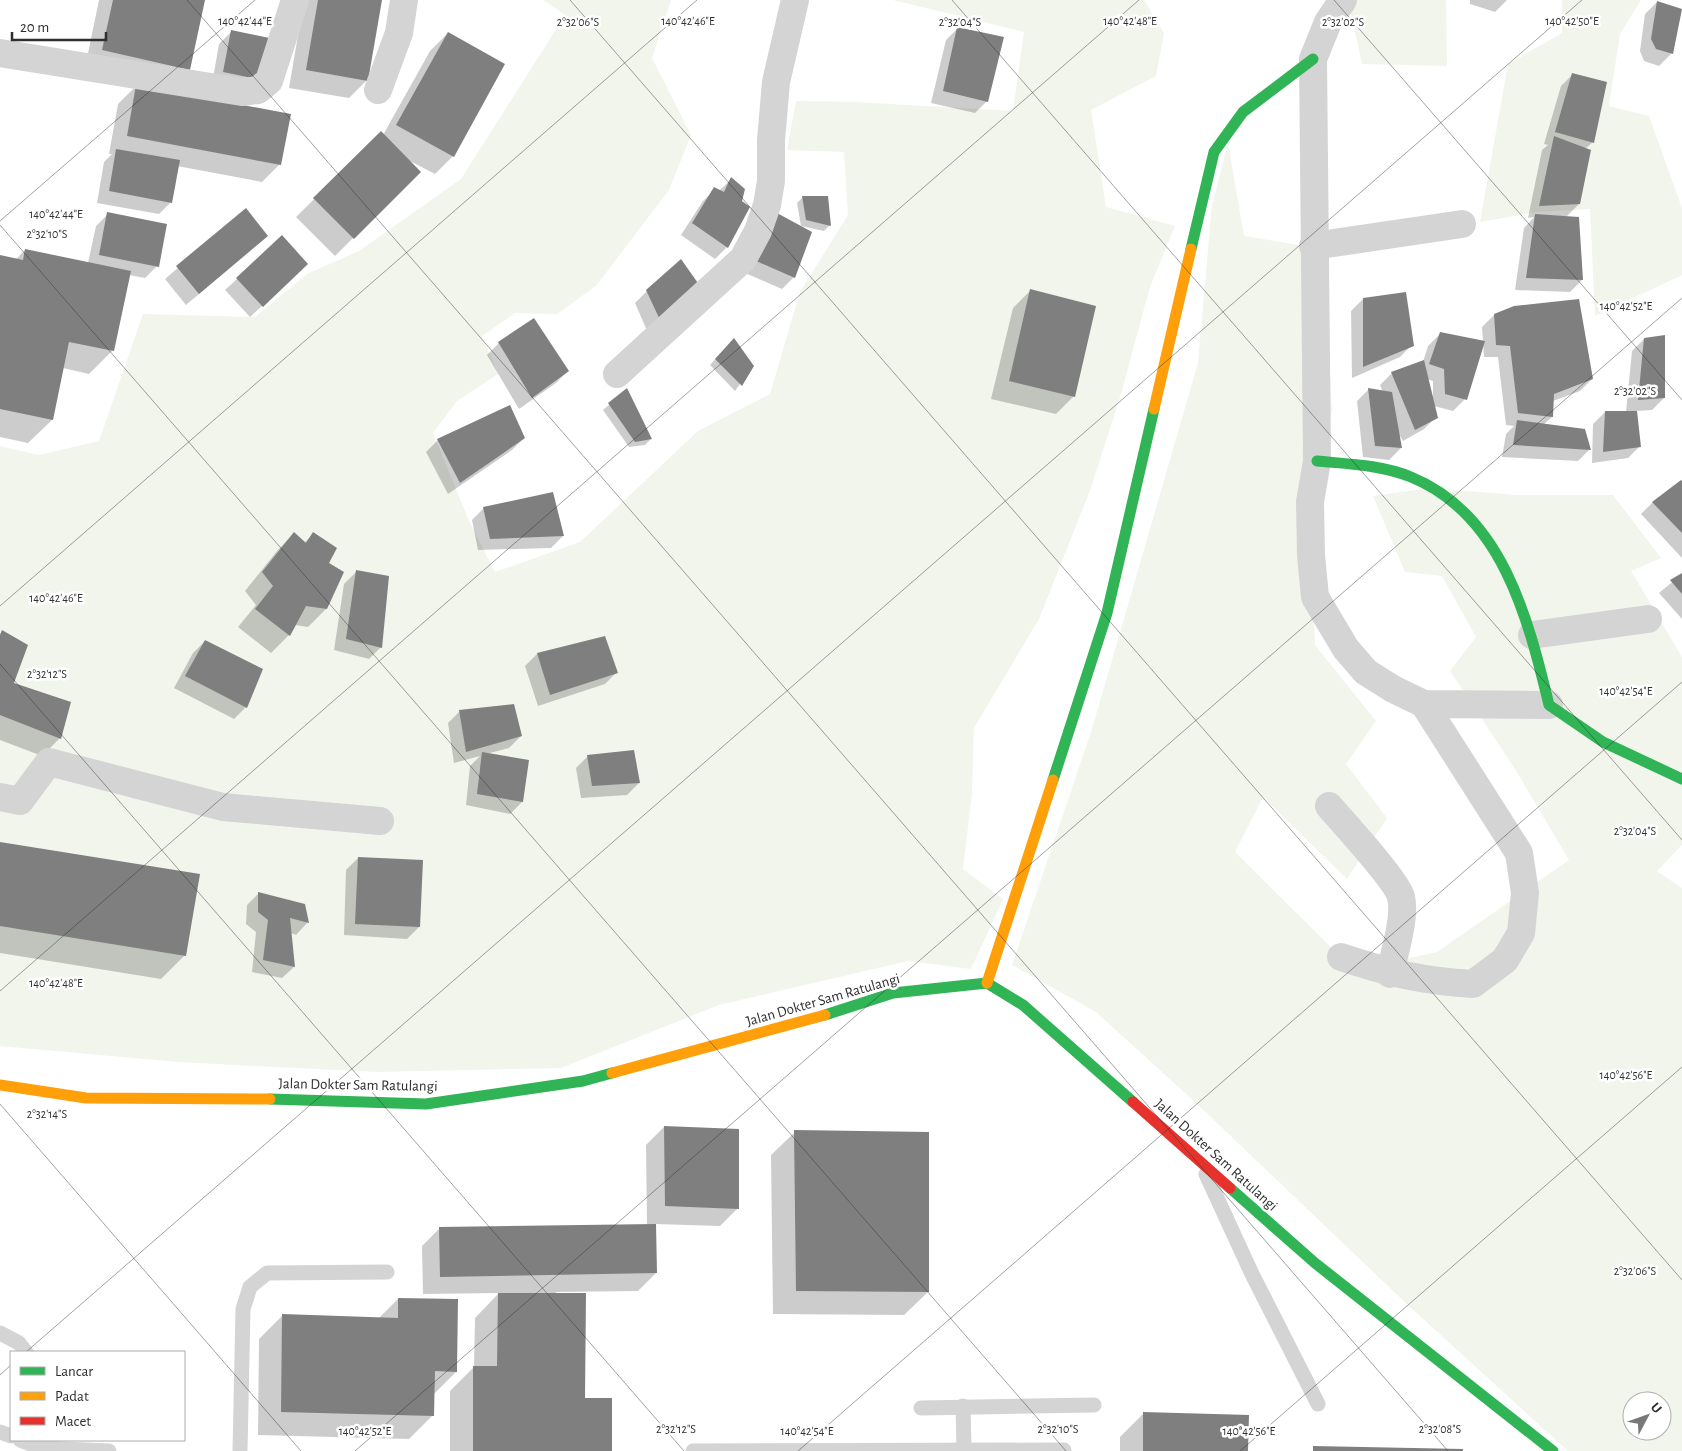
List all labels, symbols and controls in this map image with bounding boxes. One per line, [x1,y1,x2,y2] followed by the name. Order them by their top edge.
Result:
[12,10,106,42] scale bar
[218,15,272,27] text: 140°42'44"E
[661,15,715,27] text: 140°42'46"E
[1103,15,1157,27] text: 140°42'48"E
[1545,15,1599,27] text: 140°42'50"E
[557,16,600,28] text: 2°32'06"S
[939,16,982,28] text: 2°32'04"S
[1322,16,1364,28] text: 2°32'02"S
[20,20,49,35] text: 20 m
[29,208,83,220] text: 140°42'44"E
[27,228,68,240] text: 2°32'10"S
[1600,300,1653,312] text: 140°42'52"E
[1614,385,1656,397] text: 2°32'02"S
[29,592,83,604] text: 140°42'46"E
[27,668,67,680] text: 2°32'12"S
[1600,685,1653,697] text: 140°42'54"E
[1614,825,1657,837] text: 2°32'04"S
[744,971,902,1029] street label: Jalan Dokter Sam Ratulangi
[29,977,83,989] text: 140°42'48"E
[1600,1069,1653,1081] text: 140°42'56"E
[278,1076,438,1094] street label: Jalan Dokter Sam Ratulangi
[1152,1096,1280,1214] street label: Jalan Dokter Sam Ratulangi
[27,1108,67,1120] text: 2°32'14"S
[1614,1265,1657,1277] text: 2°32'06"S
[10,1351,185,1441] legend
[55,1364,93,1379] text: Lancar
[55,1389,89,1404] text: Padat
[1622,1391,1672,1441] north arrow
[1648,1400,1664,1416] text: U
[55,1414,91,1429] text: Macet
[656,1423,696,1435] text: 2°32'12"S
[1038,1423,1079,1435] text: 2°32'10"S
[1419,1423,1462,1435] text: 2°32'08"S
[339,1425,392,1437] text: 140°42'52"E
[781,1425,834,1437] text: 140°42'54"E
[1223,1425,1276,1437] text: 140°42'56"E

